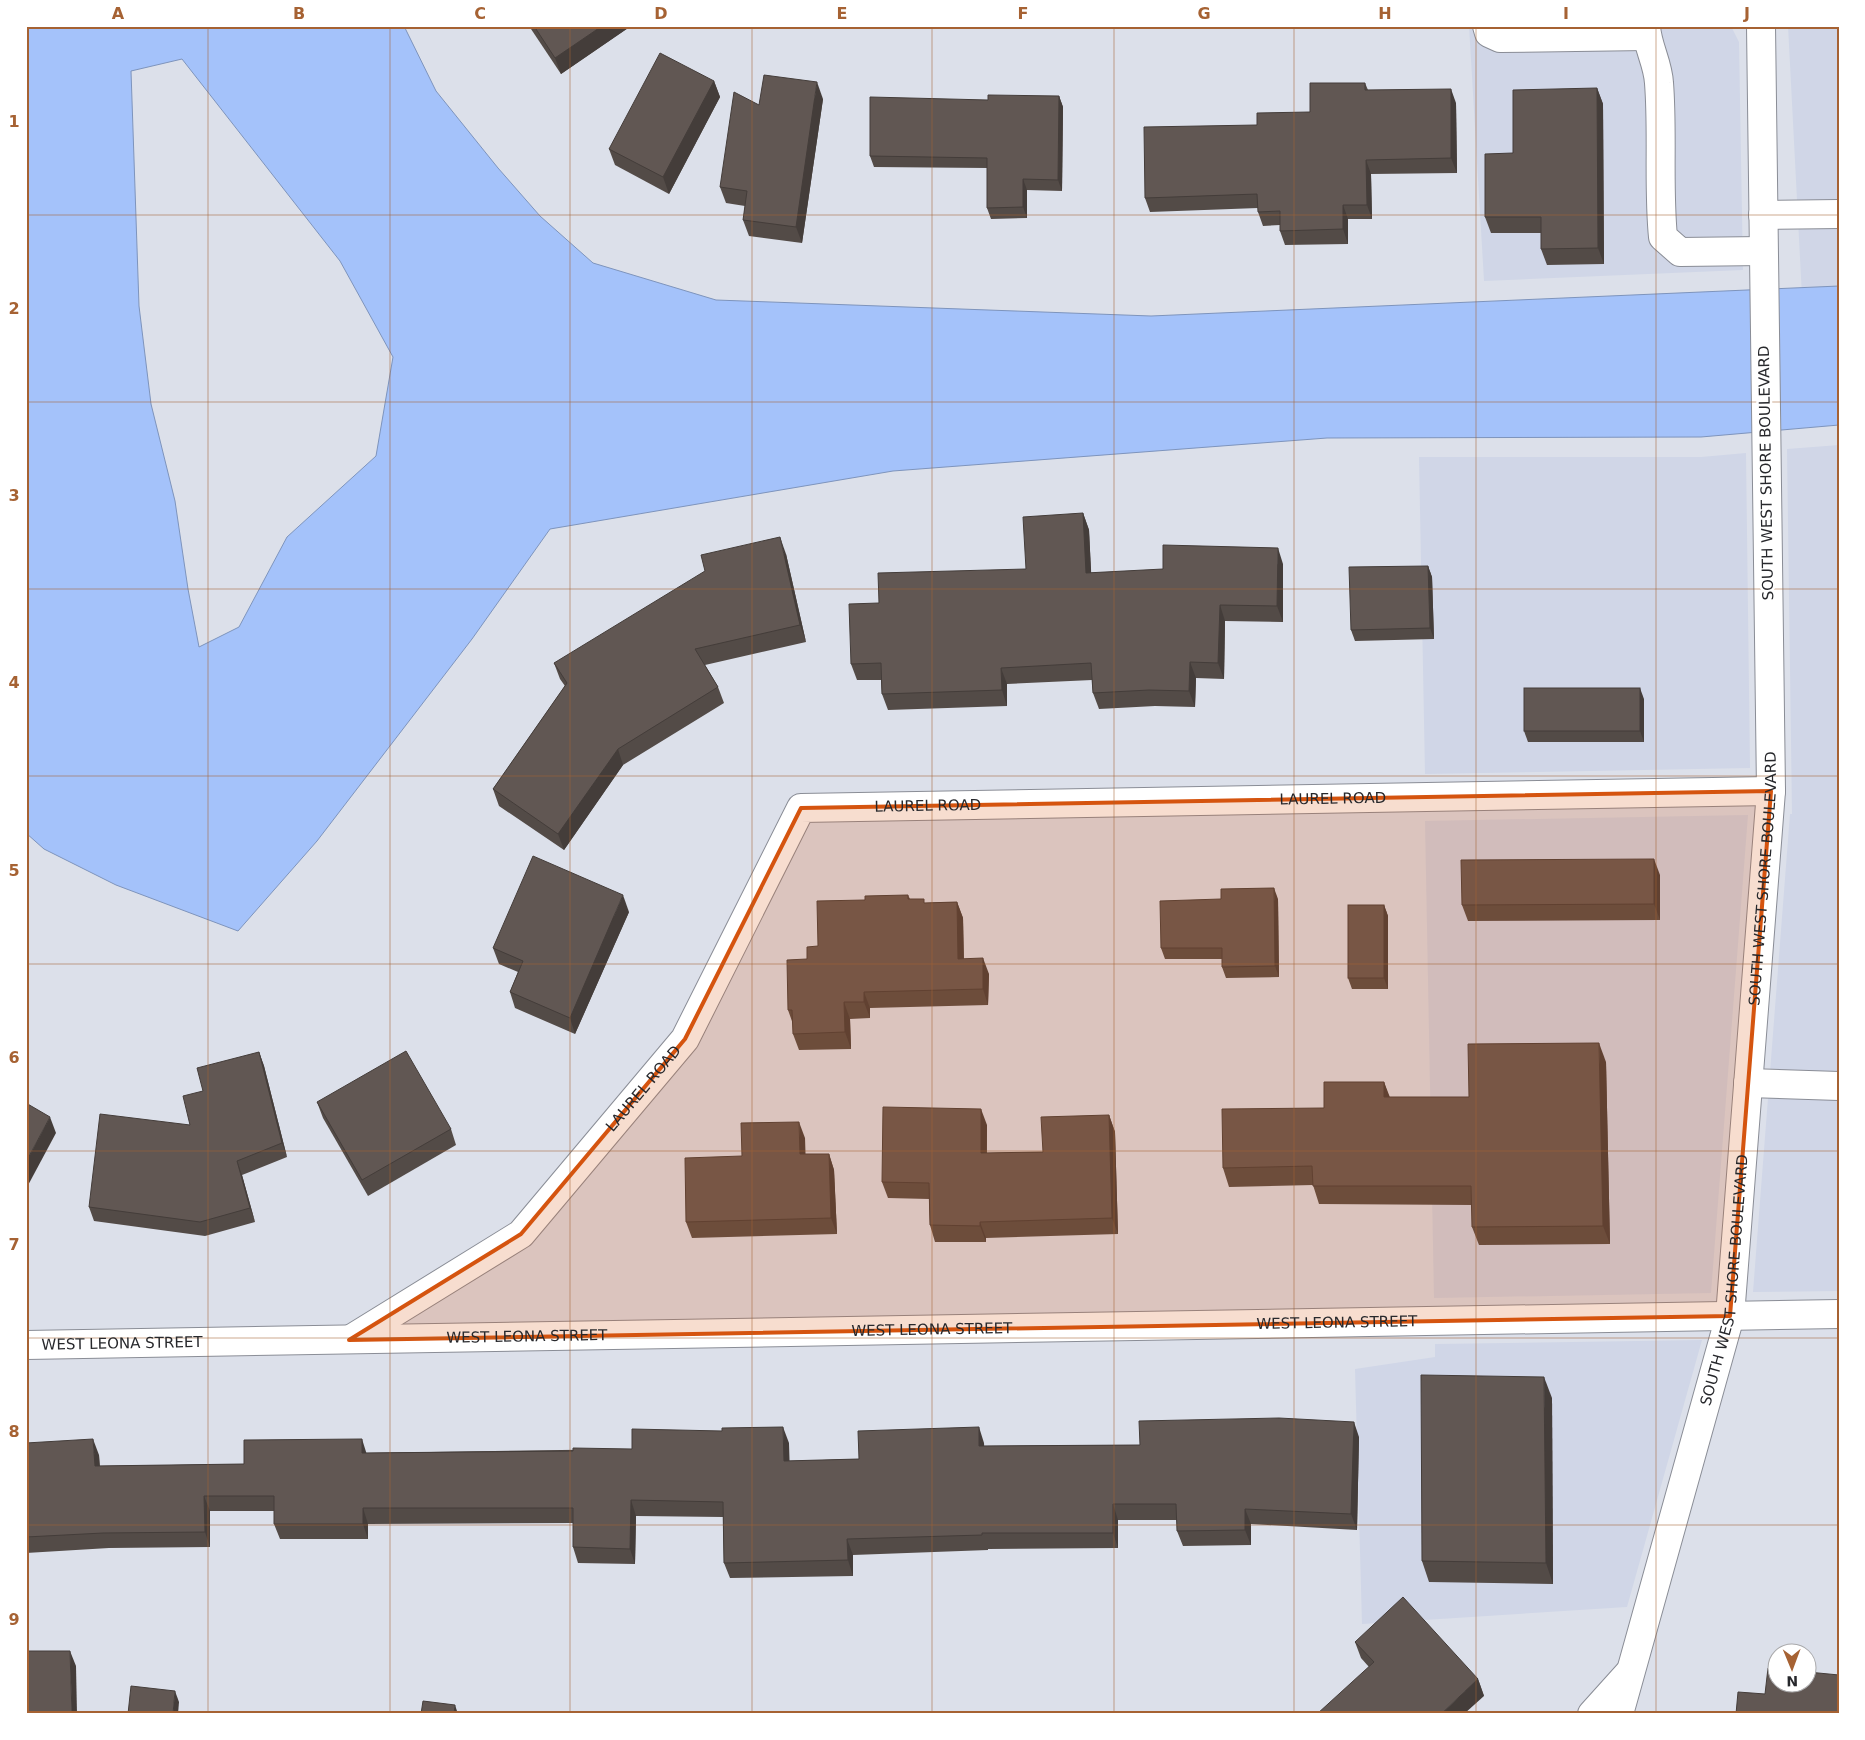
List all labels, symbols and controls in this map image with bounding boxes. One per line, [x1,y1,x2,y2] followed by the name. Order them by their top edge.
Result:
[112,4,125,23] text: A
[293,4,305,23] text: B
[474,4,486,23] text: C
[654,4,668,23] text: D
[837,4,847,23] text: E
[1018,4,1028,23] text: F
[1197,4,1211,23] text: G
[1378,4,1392,23] text: H
[1563,4,1569,23] text: I
[1743,4,1750,23] text: J
[8,112,20,131] text: 1
[8,299,20,318] text: 2
[1755,345,1777,601] street label: SOUTH WEST SHORE BOULEVARD
[8,486,20,505] text: 3
[8,673,20,692] text: 4
[1745,751,1780,1006] street label: SOUTH WEST SHORE BOULEVARD
[1279,789,1386,809] street label: LAUREL ROAD
[874,796,981,816] street label: LAUREL ROAD
[8,861,20,880] text: 5
[602,1042,685,1135] street label: LAUREL ROAD
[8,1048,20,1067] text: 6
[1696,1154,1752,1408] street label: SOUTH WEST SHORE BOULEVARD
[8,1235,20,1254] text: 7
[1256,1312,1418,1333] street label: WEST LEONA STREET
[851,1319,1013,1340] street label: WEST LEONA STREET
[446,1326,608,1347] street label: WEST LEONA STREET
[41,1333,203,1354] street label: WEST LEONA STREET
[8,1422,20,1441] text: 8
[8,1610,20,1629] text: 9
[1768,1642,1818,1692] north arrow
[1786,1673,1798,1689] text: N

